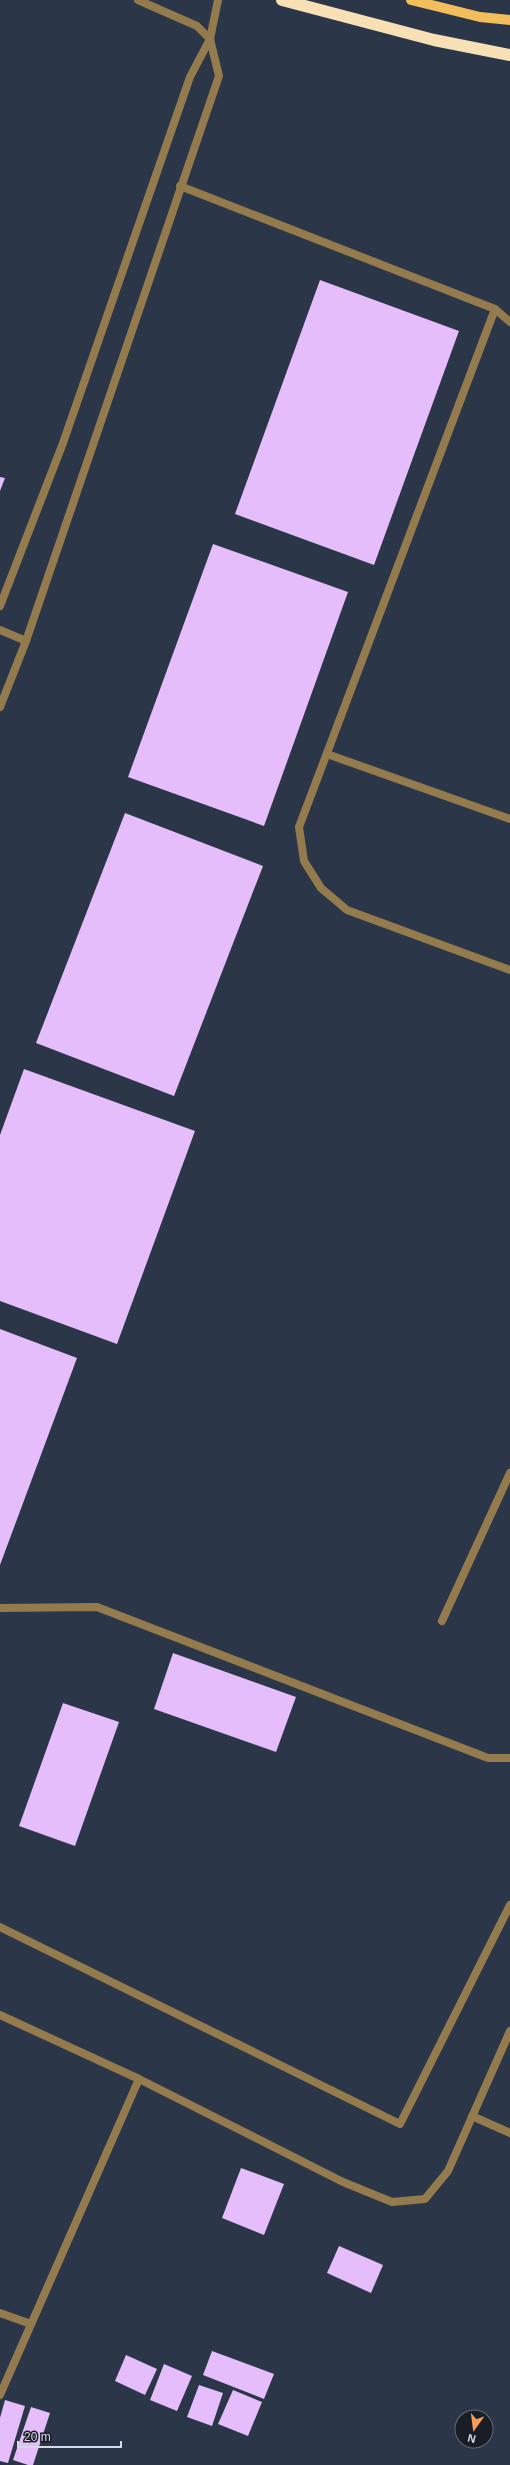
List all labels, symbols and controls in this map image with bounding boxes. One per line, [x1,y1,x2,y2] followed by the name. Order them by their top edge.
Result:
[454,2409,494,2449] north arrow
[18,2423,121,2449] scale bar
[24,2430,51,2444] text: 20 m
[466,2432,477,2445] text: N

